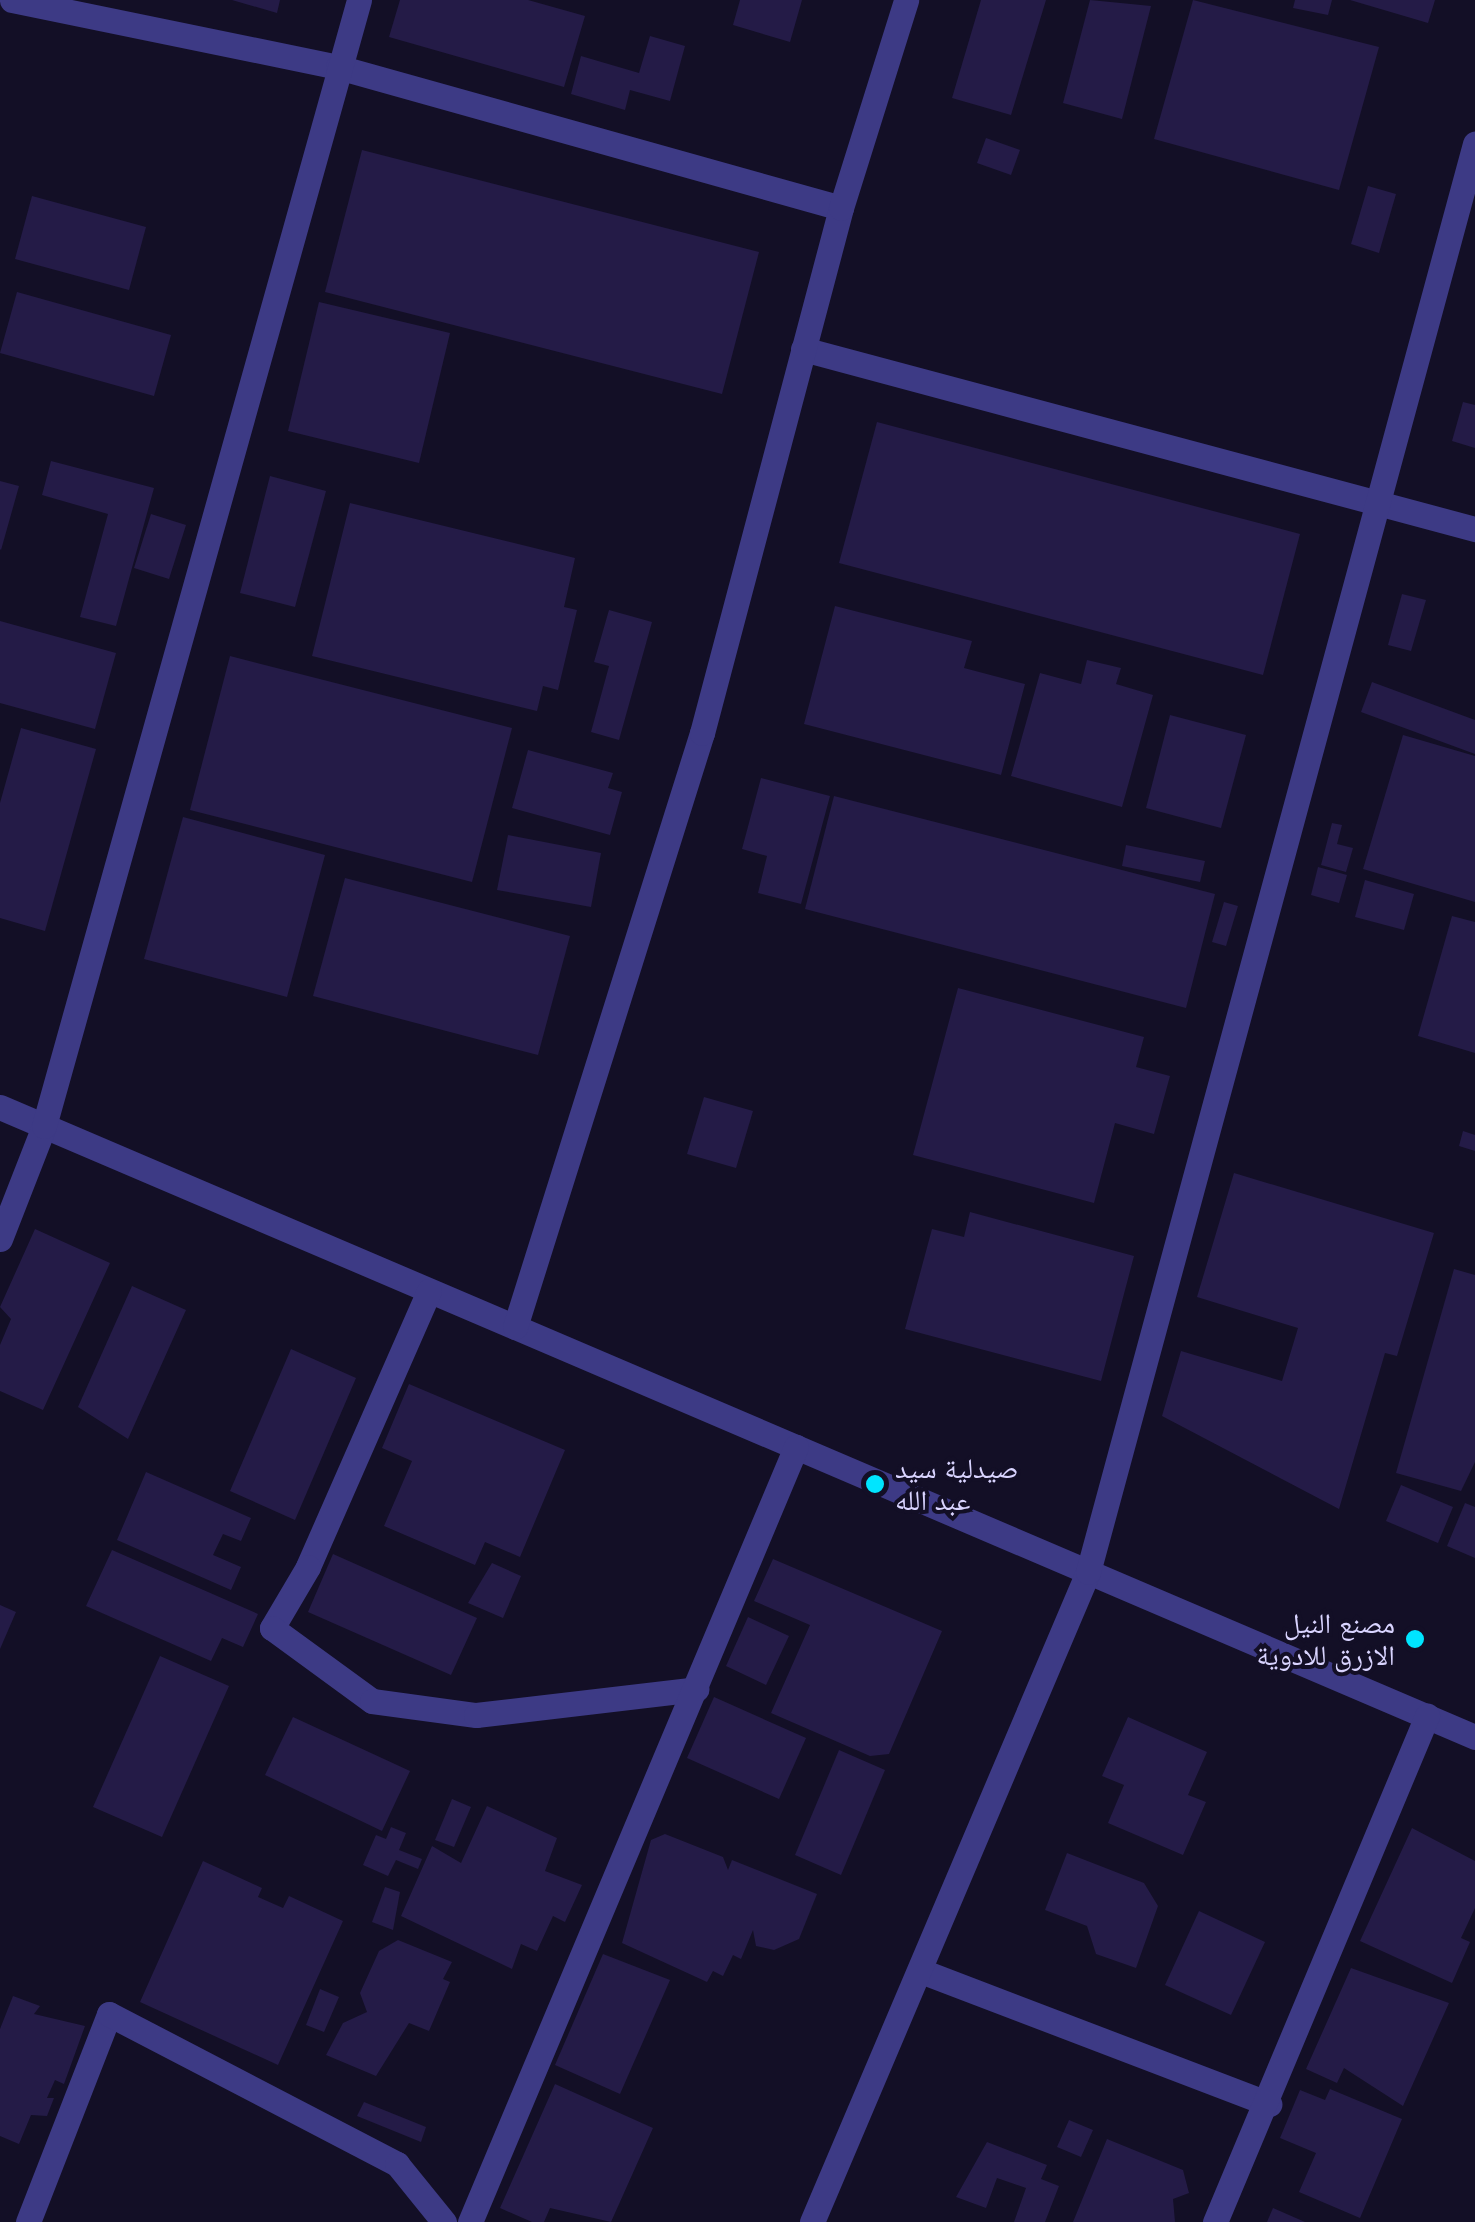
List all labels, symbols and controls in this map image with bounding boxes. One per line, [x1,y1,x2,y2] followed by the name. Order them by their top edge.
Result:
[895,1451,1018,1517] place label: صيدلية سيد عبد الله
[864,1473,886,1495] marker: صيدلية سيد عبد الله
[1256,1606,1395,1672] place label: مصنع النيل الازرق للادوية
[1404,1628,1426,1650] marker: مصنع النيل الازرق للادوية

